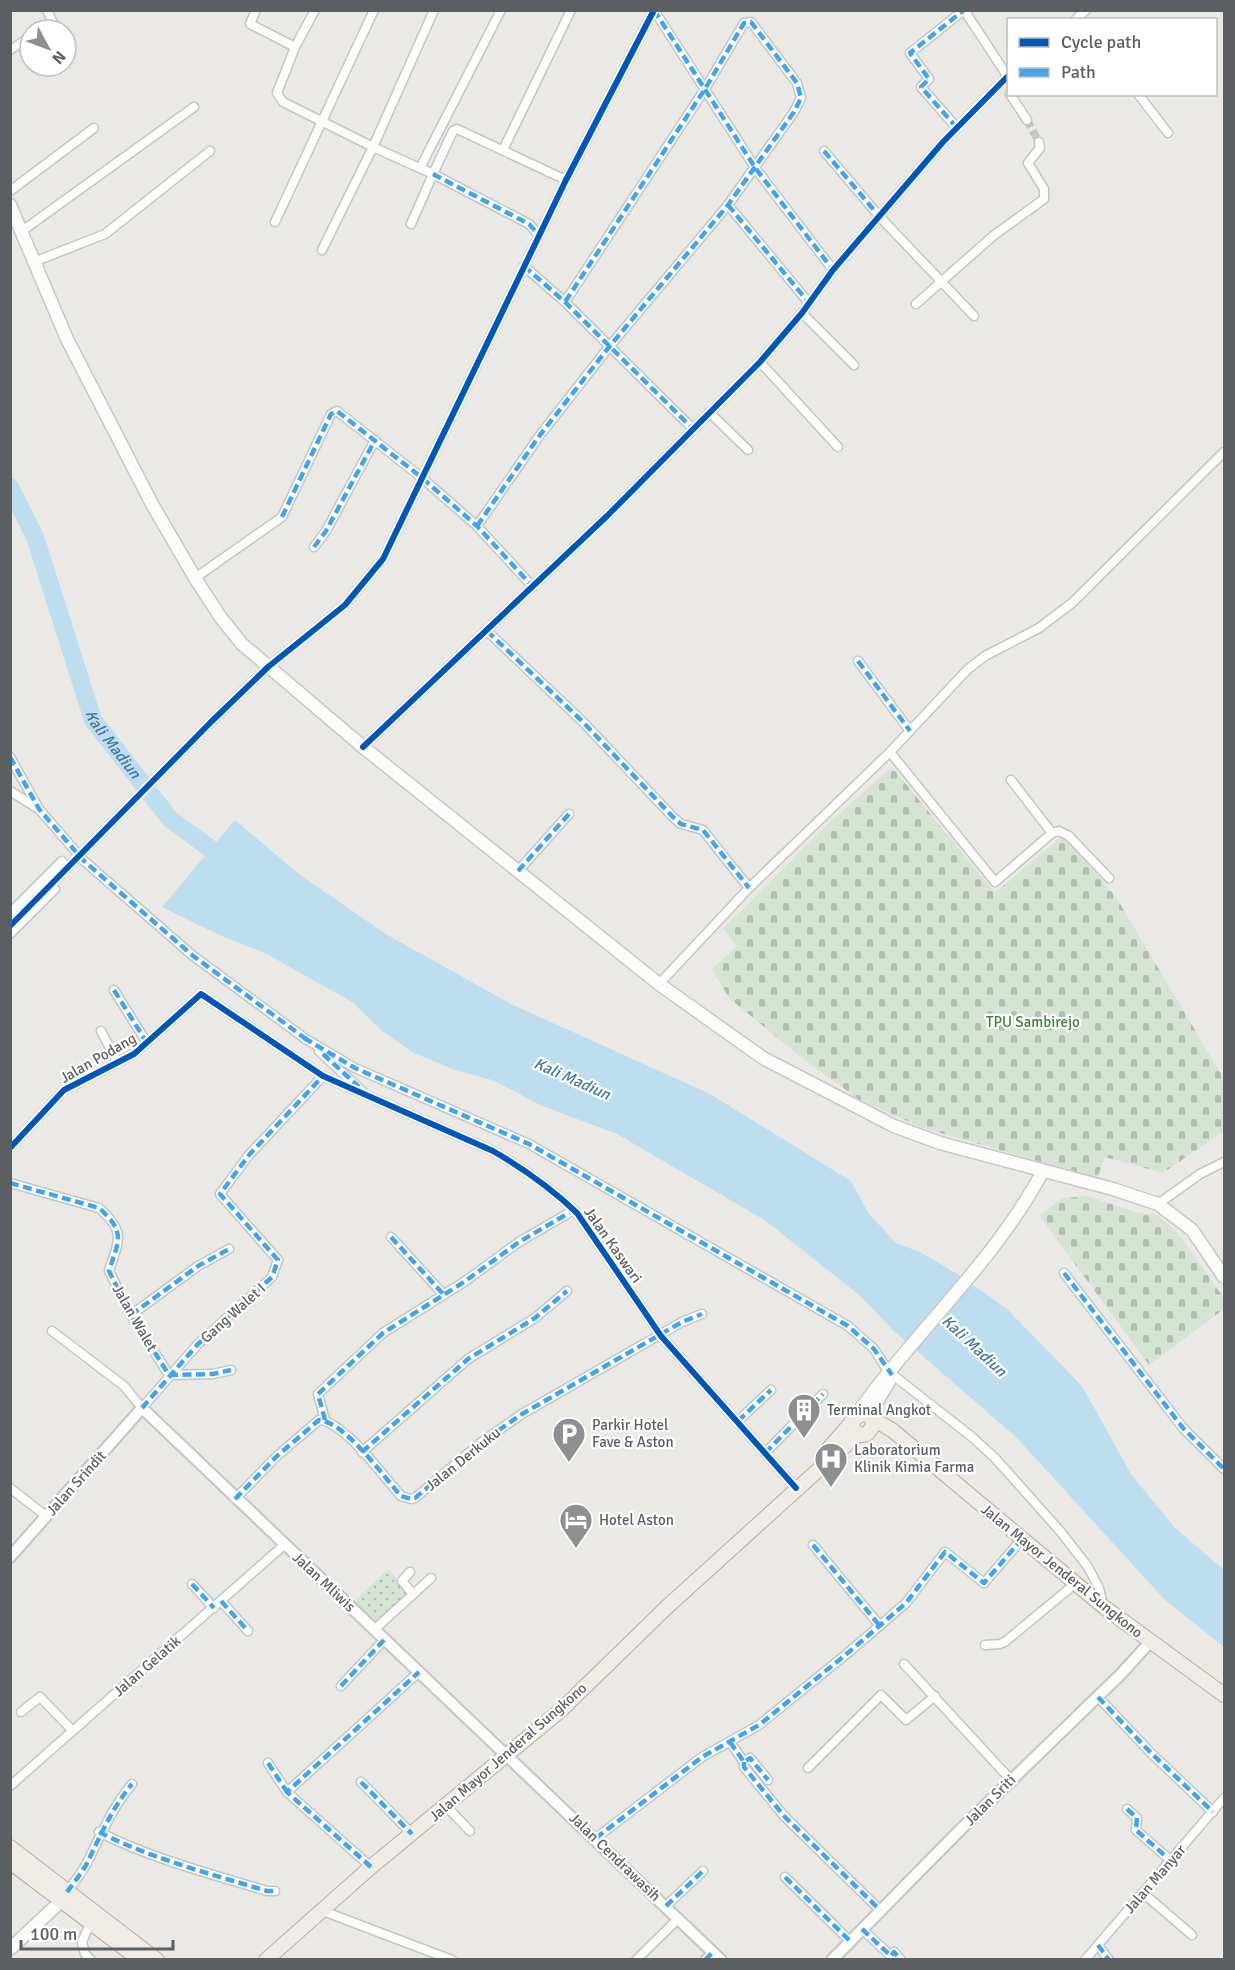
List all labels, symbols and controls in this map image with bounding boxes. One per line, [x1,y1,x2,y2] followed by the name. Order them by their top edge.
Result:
[18,18,78,78] north arrow
[1007,18,1217,96] legend
[1061,31,1141,53] text: Cycle path
[47,46,70,68] text: N
[1061,61,1096,83] text: Path
[81,708,146,784] water label: Kali Madiun
[986,1013,1080,1031] park label: TPU Sambirejo
[57,1029,139,1087] street label: Jalan Podang
[531,1053,614,1105] water label: Kali Madiun
[580,1204,646,1286] street label: Jalan Kaswari
[197,1279,269,1347] street label: Gang Walet I
[109,1281,161,1355] street label: Jalan Walet
[937,1311,1011,1382] water label: Kali Madiun
[786,1392,822,1439] building icon: Terminal Angkot
[827,1401,931,1419] place label: Terminal Angkot
[551,1416,587,1463] parking icon: Parkir Hotel Fave & Aston
[592,1416,674,1451] place label: Parkir Hotel Fave & Aston
[422,1423,504,1495] street label: Jalan Derkuku
[813,1441,849,1488] hospital icon: Laboratorium Klinik Kimia Farma
[854,1441,974,1476] place label: Laboratorium Klinik Kimia Farma
[42,1447,110,1519] street label: Jalan Srindit
[978,1500,1147,1642] street label: Jalan Mayor Jenderal Sungkono
[558,1502,594,1549] hotel icon: Hotel Aston
[599,1511,674,1529] place label: Hotel Aston
[289,1548,360,1616] street label: Jalan Mliwis
[110,1632,185,1700] street label: Jalan Gelatik
[426,1679,591,1825] street label: Jalan Mayor Jenderal Sungkono
[961,1771,1019,1829] street label: Jalan Sriti
[566,1809,664,1905] street label: Jalan Cendrawasih
[1120,1841,1190,1917] street label: Jalan Manyar
[21,1913,172,1951] scale bar
[30,1923,77,1945] text: 100 m

